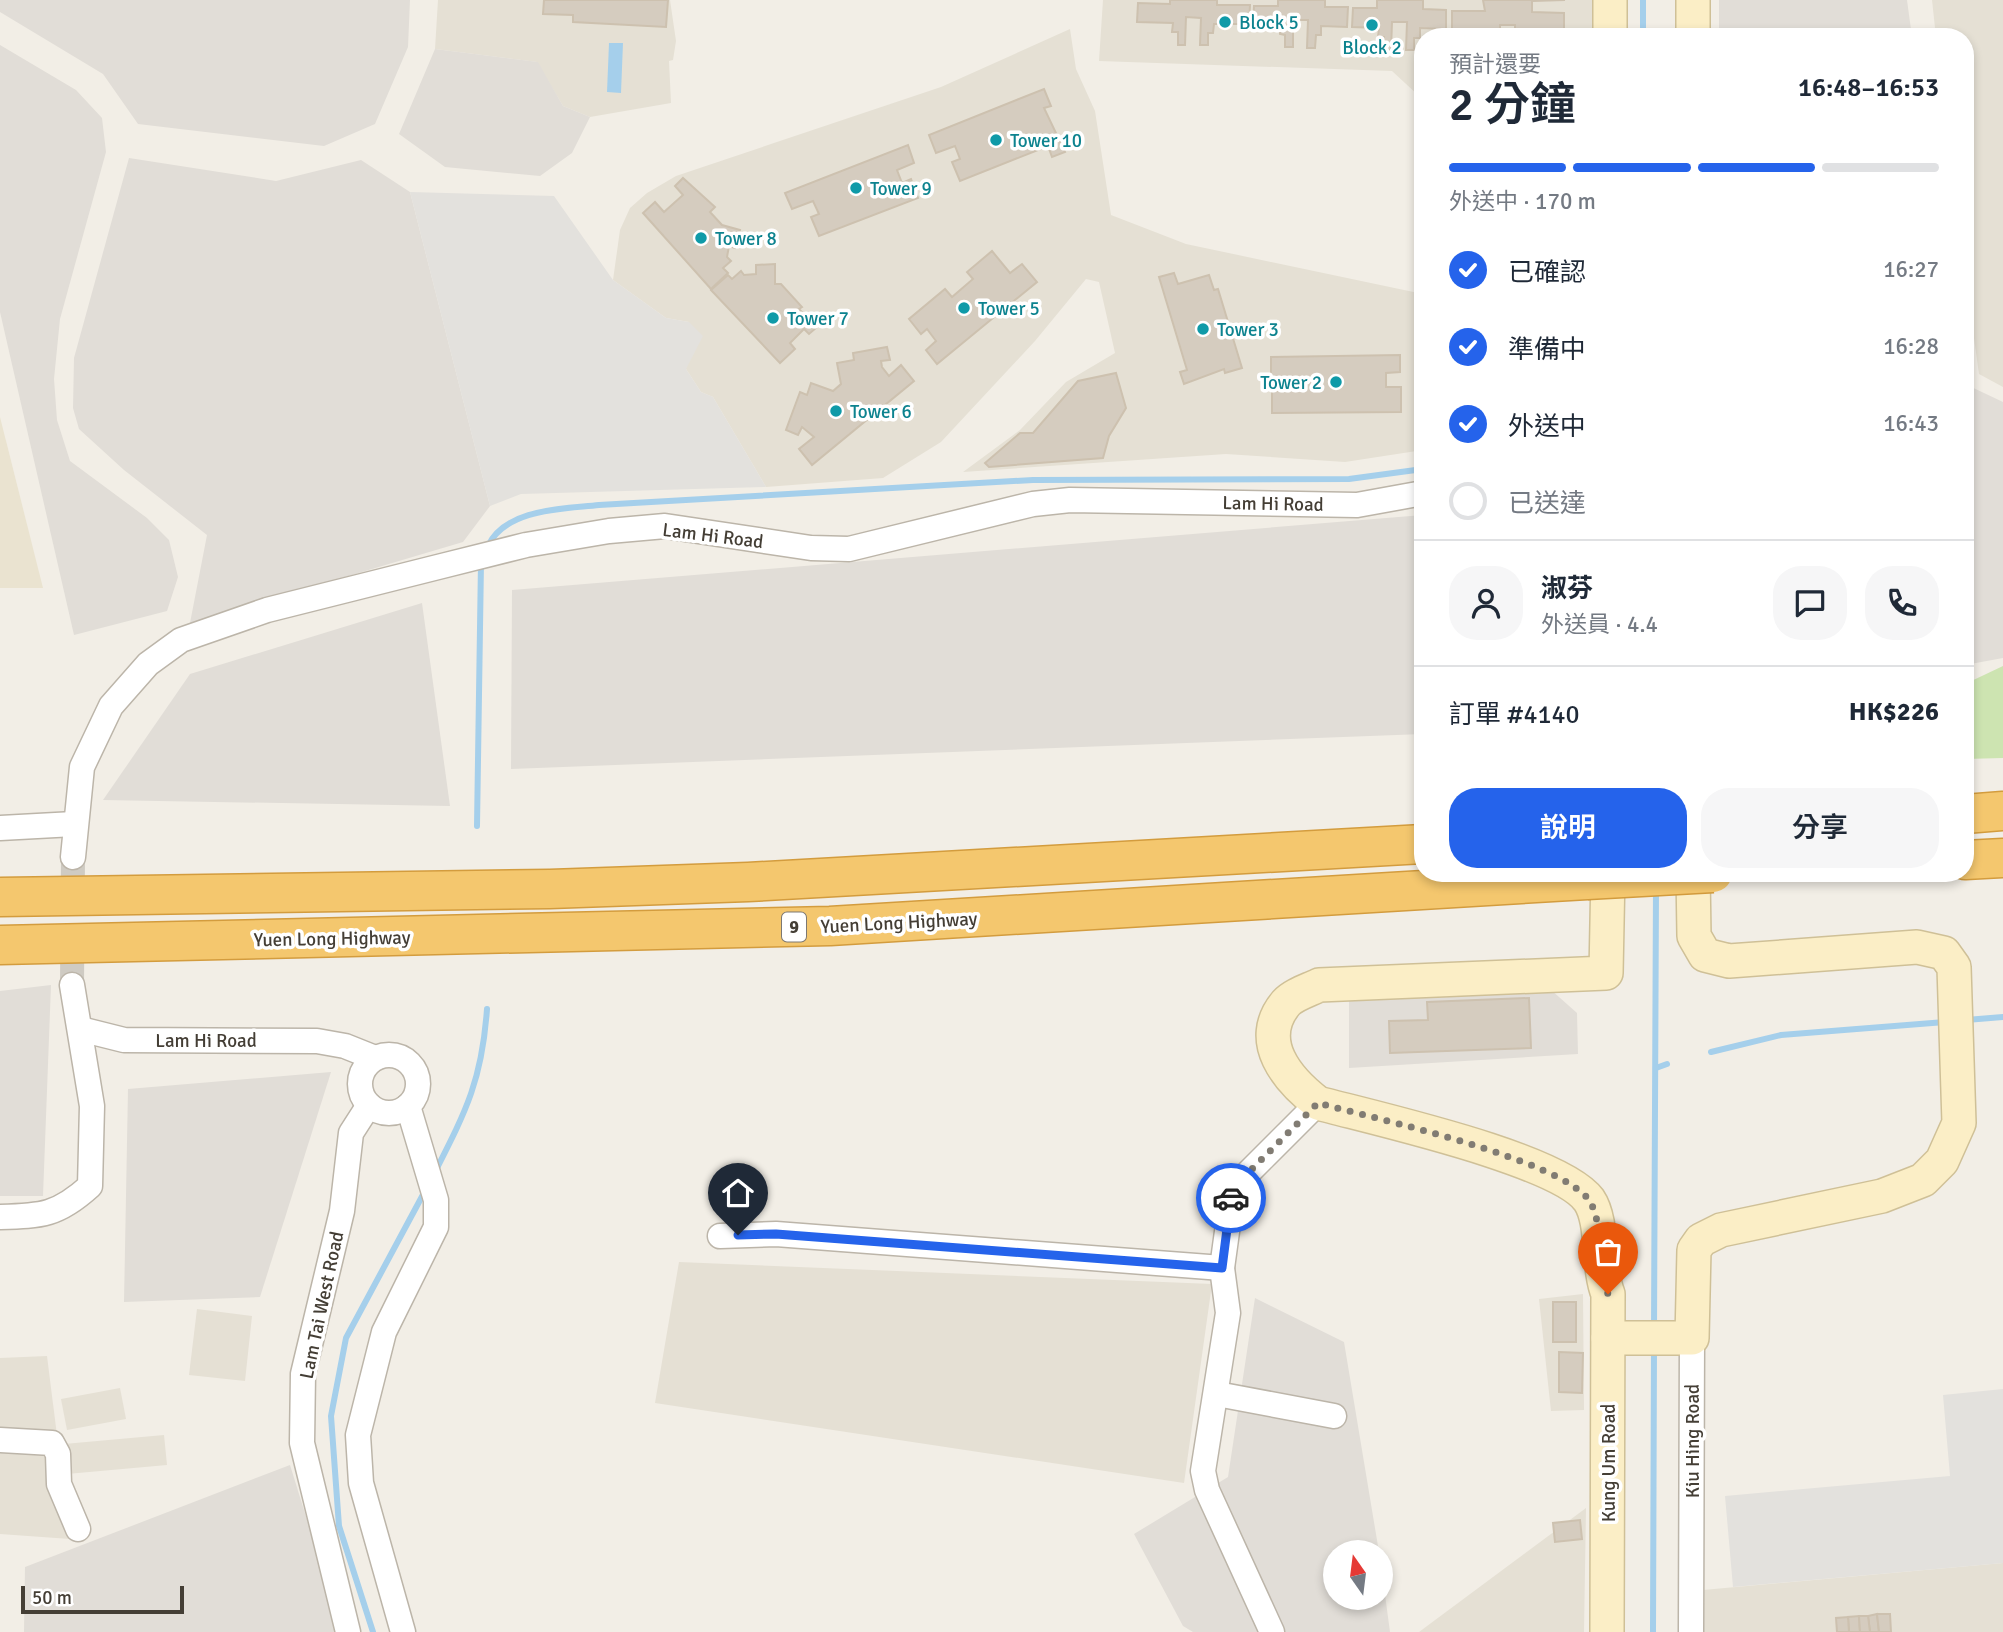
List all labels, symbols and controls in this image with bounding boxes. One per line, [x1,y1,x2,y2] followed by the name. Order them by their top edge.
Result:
[1239,11,1299,35] place label: Block 5
[1217,14,1233,30] marker: Block 5
[1364,17,1380,33] marker: Block 2
[1342,36,1402,60] place label: Block 2
[1449,50,1541,79] text: 預計還要
[1798,72,1939,104] text: 16:48–16:53
[1449,77,1576,133] text: 2 分鐘
[1010,129,1082,153] place label: Tower 10
[988,132,1004,148] marker: Tower 10
[870,177,932,201] place label: Tower 9
[848,180,864,196] marker: Tower 9
[1449,187,1596,216] text: 外送中 · 170 m
[715,227,777,251] place label: Tower 8
[693,230,709,246] marker: Tower 8
[1449,251,1487,289] icon: check
[1883,255,1939,284] text: 16:27
[1508,257,1586,289] text: 已確認
[978,297,1040,321] place label: Tower 5
[956,300,972,316] marker: Tower 5
[787,307,849,331] place label: Tower 7
[765,310,781,326] marker: Tower 7
[1217,318,1279,342] place label: Tower 3
[1195,321,1211,337] marker: Tower 3
[1449,328,1487,366] icon: check
[1883,332,1939,361] text: 16:28
[1508,334,1586,366] text: 準備中
[1260,371,1322,395] place label: Tower 2
[1328,374,1344,390] marker: Tower 2
[850,400,912,424] place label: Tower 6
[828,403,844,419] marker: Tower 6
[1449,405,1487,443] icon: check
[1883,409,1939,438] text: 16:43
[1508,411,1586,443] text: 外送中
[1508,488,1586,520] text: 已送達
[1222,491,1324,517] street label: Lam Hi Road
[661,518,765,554] street label: Lam Hi Road
[1449,566,1523,640] button: person
[1773,566,1847,640] button: chat
[1865,566,1939,640] button: phone
[1541,573,1593,605] text: 淑芬
[1541,610,1658,639] text: 外送員 · 4.4
[1849,696,1939,728] text: HK$226
[1449,699,1580,731] text: 訂單 #4140
[1449,788,1687,868] button: 說明
[1701,788,1939,868] button: 分享
[820,907,978,939] street label: Yuen Long Highway
[782,912,806,942] road number: 9
[253,926,411,952] street label: Yuen Long Highway
[155,1029,257,1053] street label: Lam Hi Road
[708,1163,768,1235] pin
[1196,1163,1266,1233] courier
[719,1174,757,1212] icon: home
[1212,1179,1250,1217] icon: car
[1578,1222,1638,1294] pin
[295,1229,349,1381] street label: Lam Tai West Road
[1589,1233,1627,1271] icon: bag
[1681,1384,1705,1498] street label: Kiu Hing Road
[1597,1404,1621,1522] street label: Kung Um Road
[1323,1540,1393,1610] north arrow
[1323,1540,1393,1610] map controls
[21,1583,184,1615] scale bar
[32,1586,72,1610] text: 50 m

